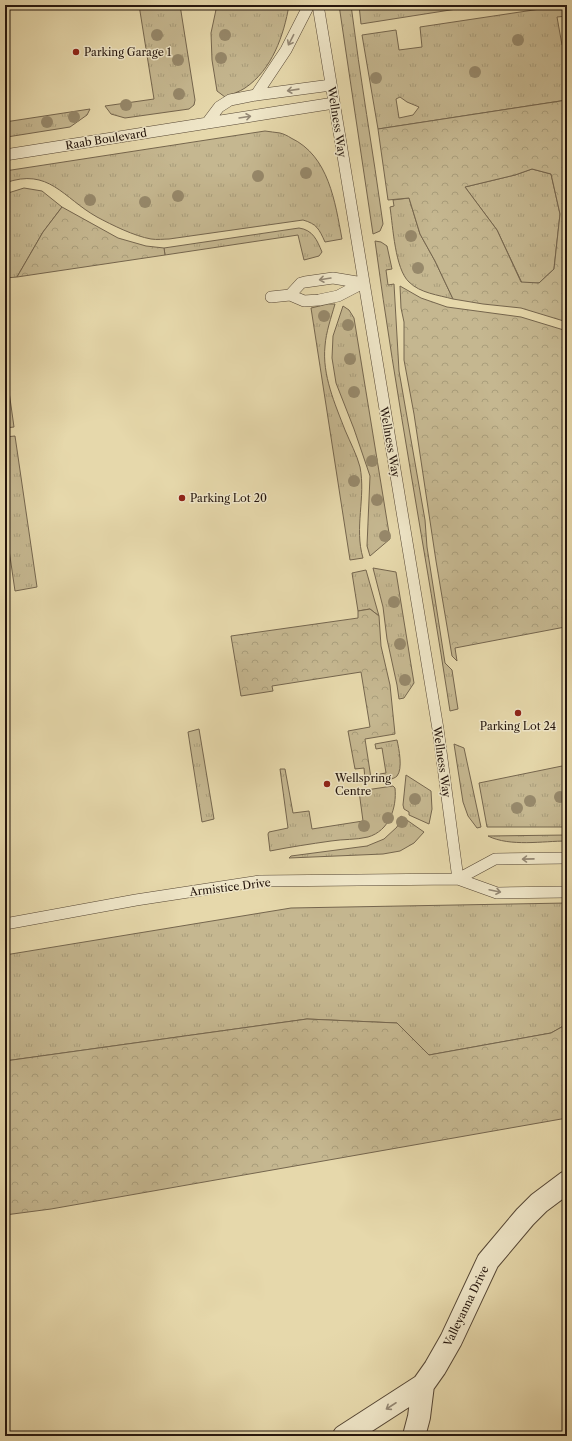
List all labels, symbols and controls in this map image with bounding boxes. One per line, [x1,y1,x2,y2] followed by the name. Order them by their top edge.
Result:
[287,33,294,45] one-way arrow
[84,45,172,59] place label: Parking Garage 1
[71,47,81,57] marker: Parking Garage 1
[324,85,350,159] street label: Wellness Way
[287,86,300,94] one-way arrow
[238,113,251,121] one-way arrow
[64,126,148,152] street label: Raab Boulevard
[319,276,332,284] one-way arrow
[377,405,403,479] street label: Wellness Way
[190,491,267,505] place label: Parking Lot 20
[177,493,187,503] marker: Parking Lot 20
[513,708,523,718] marker: Parking Lot 24
[480,719,556,733] place label: Parking Lot 24
[430,725,454,799] street label: Wellness Way
[334,771,391,798] place label: Wellspring Centre
[322,779,332,789] marker: Wellspring Centre
[522,855,535,862] one-way arrow
[188,875,271,899] street label: Armistice Drive
[488,888,501,896] one-way arrow
[440,1263,492,1349] street label: Valleyanna Drive
[386,1402,397,1410] one-way arrow

